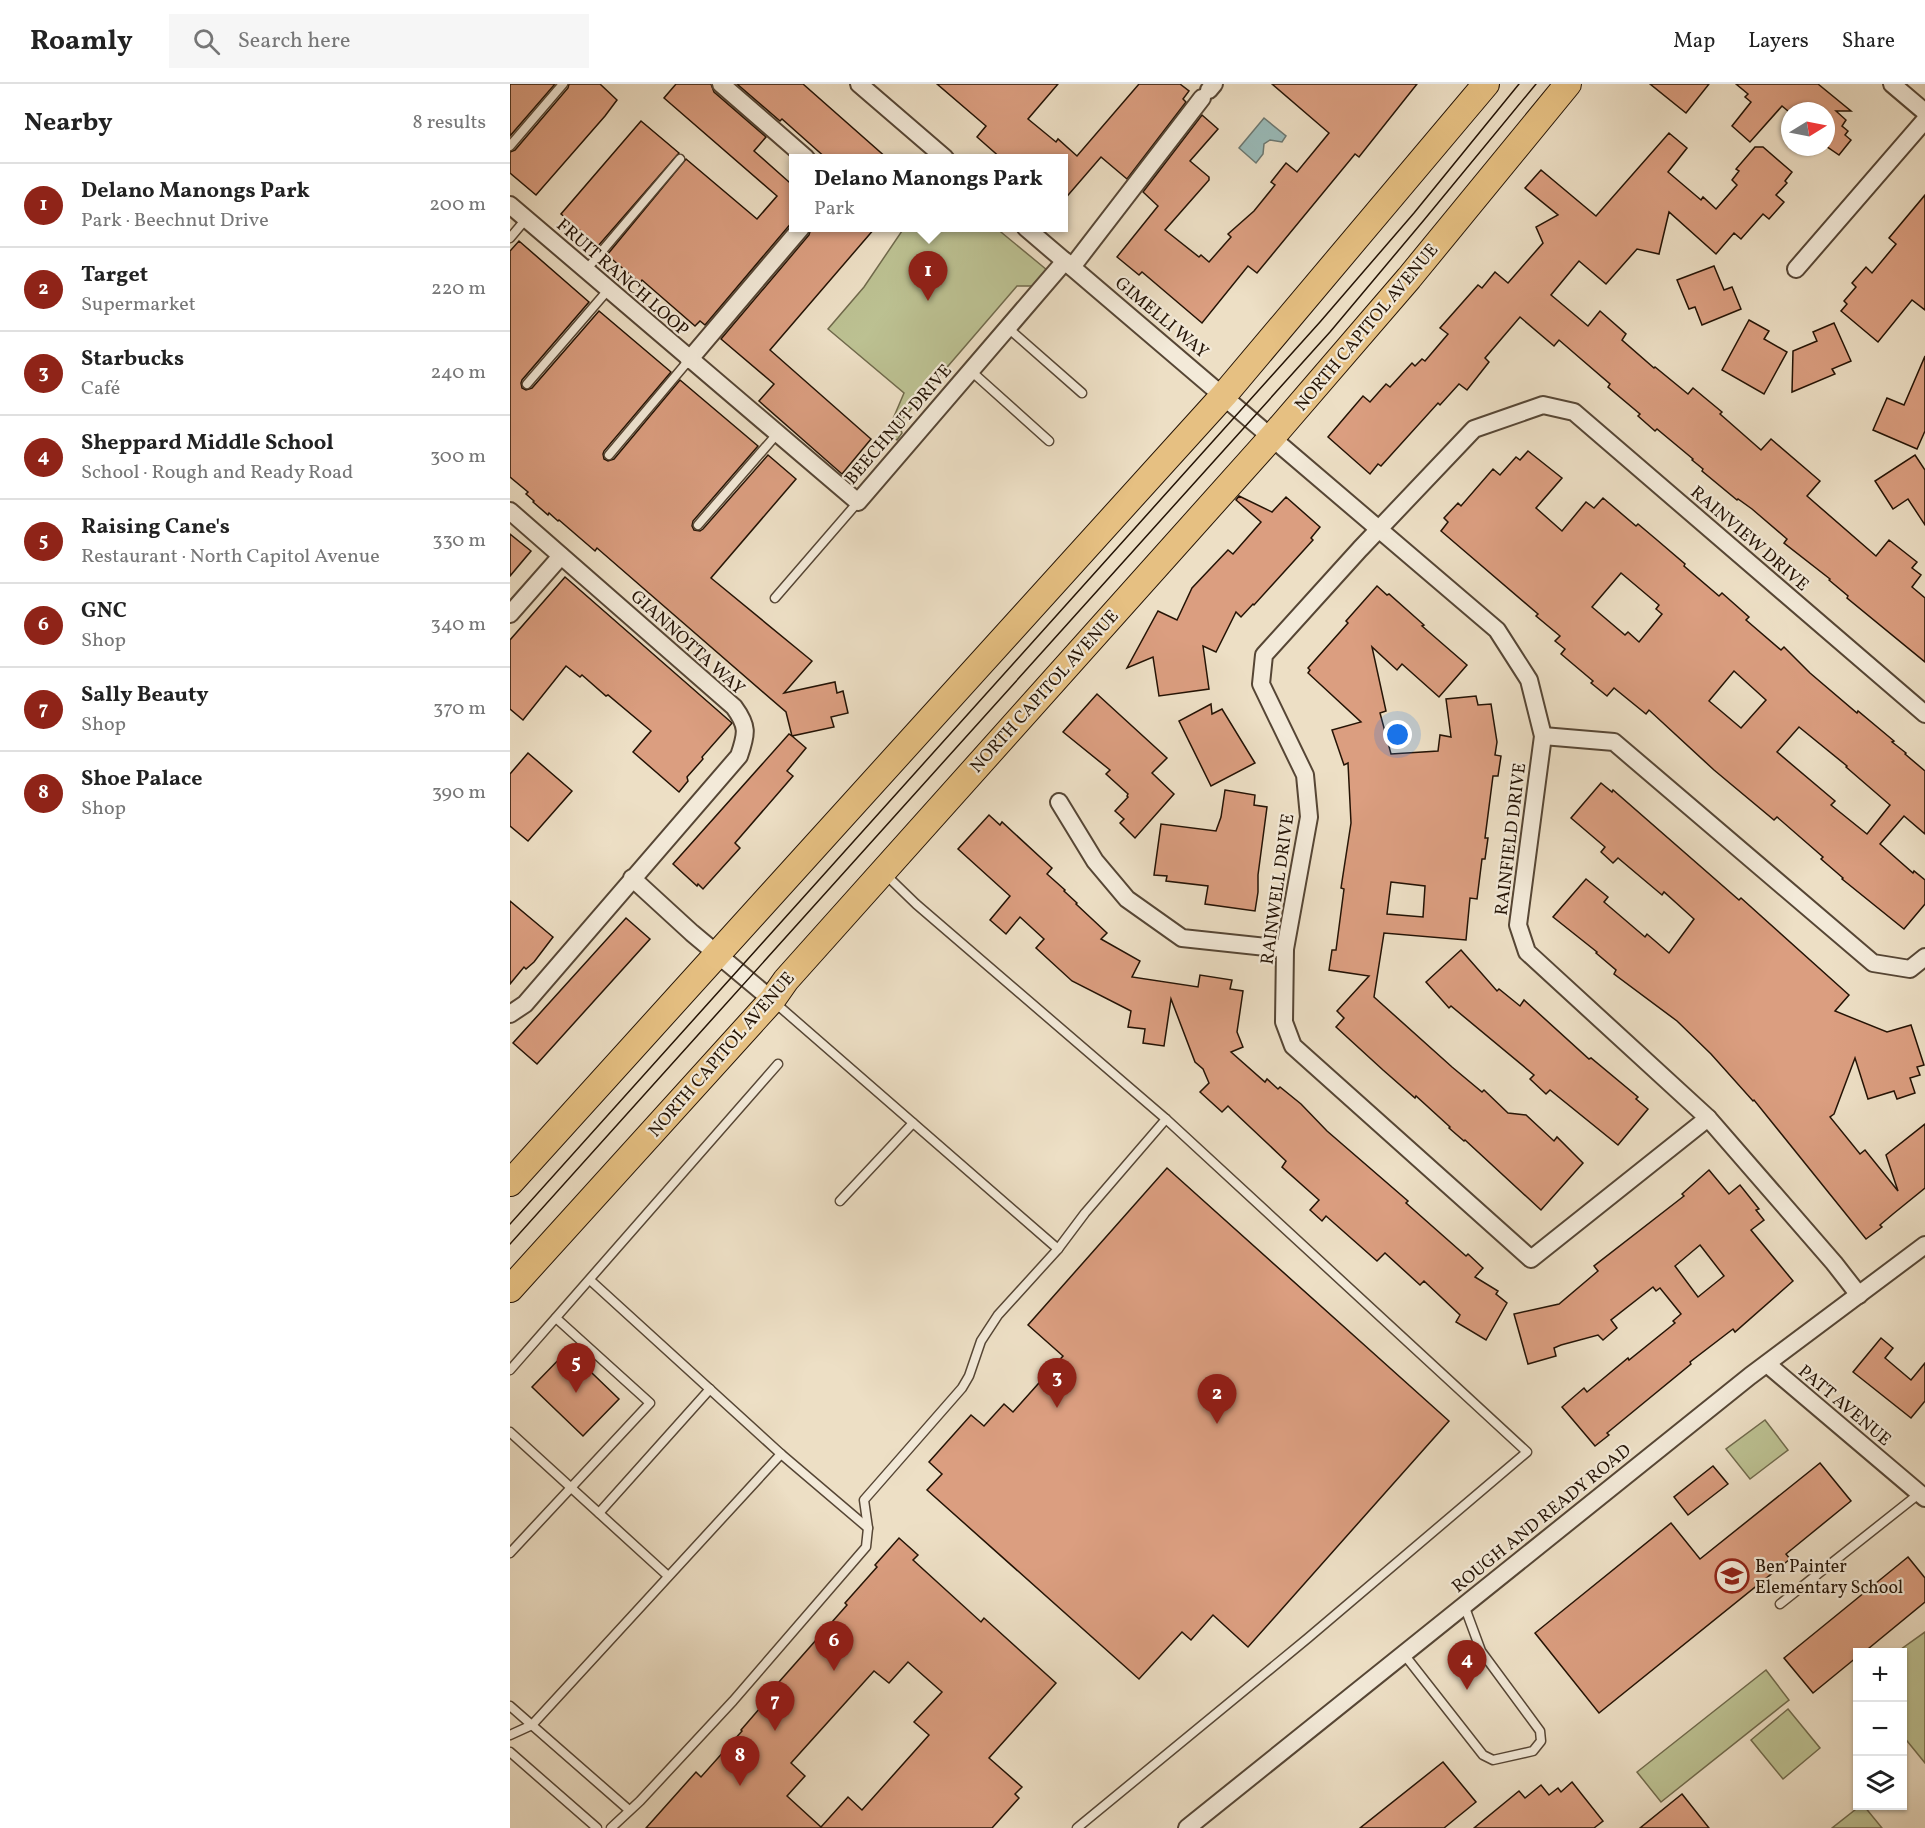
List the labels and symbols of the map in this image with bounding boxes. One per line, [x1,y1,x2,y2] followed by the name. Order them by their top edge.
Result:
[1781,102,1835,156] north arrow
[550,214,694,343] street label: FRUIT RANCH LOOP
[1289,239,1445,417] street label: NORTH CAPITOL AVENUE
[908,252,948,301] pin: 1
[1109,271,1213,365] street label: GIMELLI WAY
[840,359,959,491] street label: BEECHNUT DRIVE
[1684,481,1814,598] street label: RAINVIEW DRIVE
[624,585,750,701] street label: GIANNOTTA WAY
[965,605,1125,779] street label: NORTH CAPITOL AVENUE
[1383,720,1412,749] your location
[1490,761,1533,917] street label: RAINFIELD DRIVE
[1256,812,1301,966] street label: RAINWELL DRIVE
[643,967,801,1143] street label: NORTH CAPITOL AVENUE
[556,1344,596,1393] pin: 5
[1038,1358,1076,1408] pin: 3
[1792,1360,1896,1453] street label: PATT AVENUE
[1198,1374,1236,1424] pin: 2
[1447,1439,1637,1599] street label: ROUGH AND READY ROAD
[1755,1555,1903,1601] place label: Ben Painter Elementary School
[1714,1558,1750,1594] school or university icon: Ben Painter Elementary School
[814,1622,854,1671] pin: 6
[1448,1640,1486,1690] pin: 4
[756,1682,794,1731] pin: 7
[720,1736,760,1786] pin: 8

